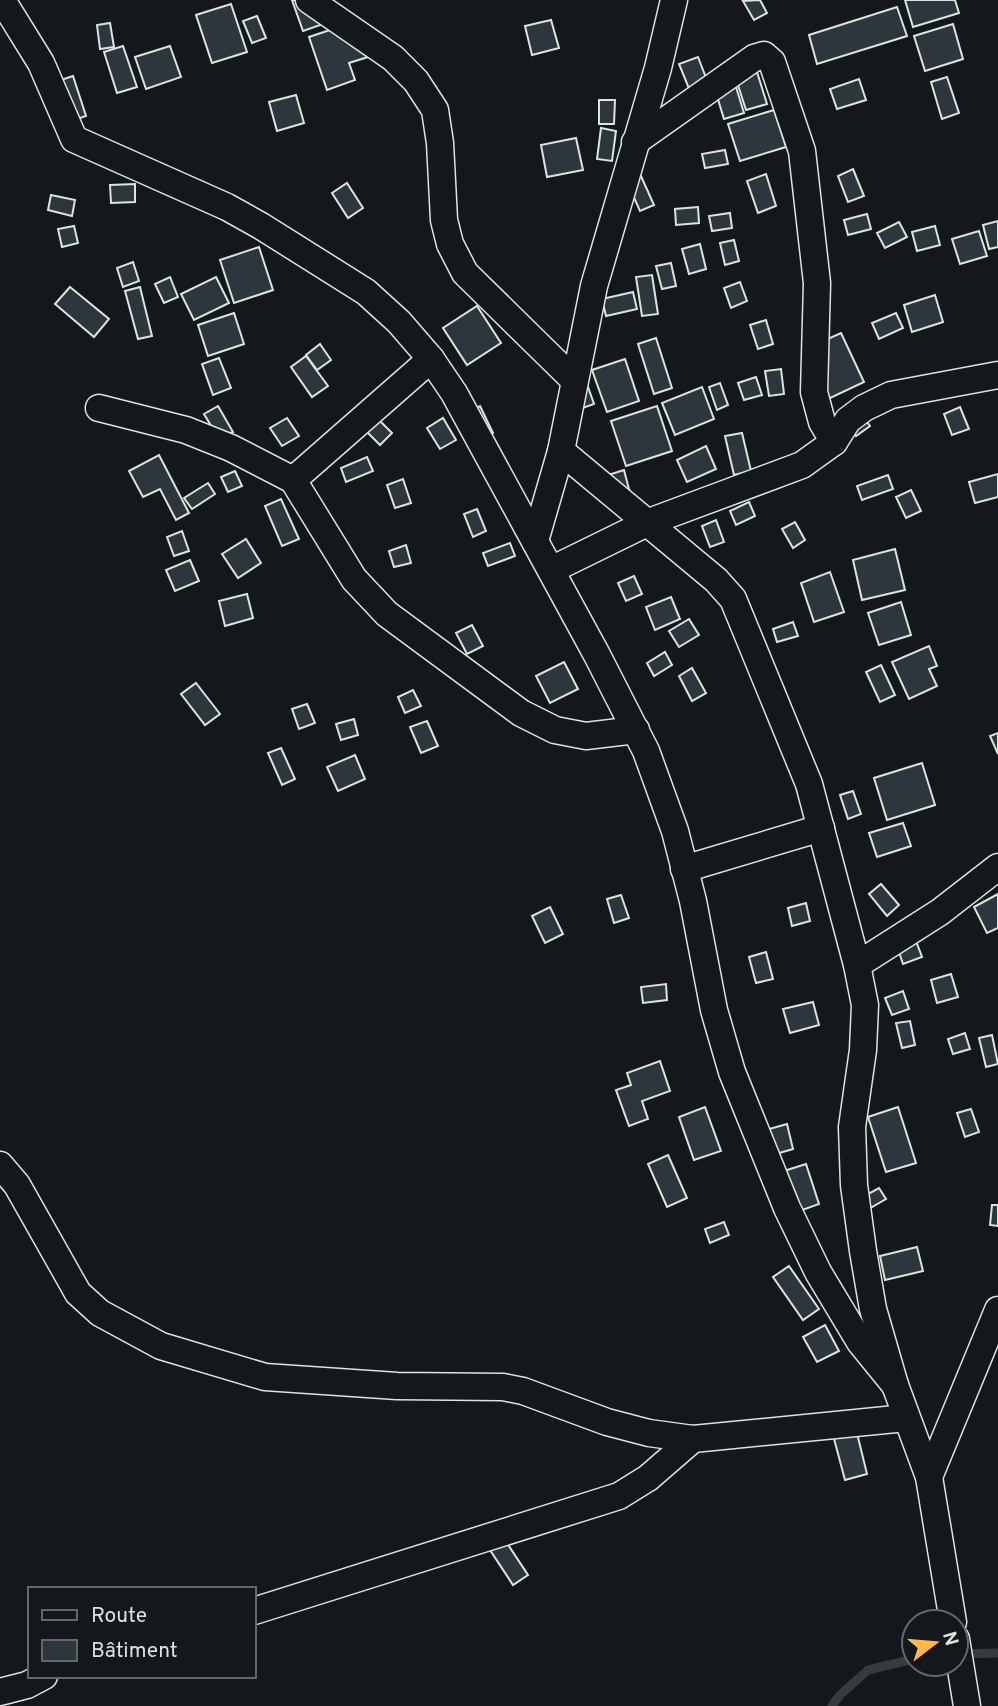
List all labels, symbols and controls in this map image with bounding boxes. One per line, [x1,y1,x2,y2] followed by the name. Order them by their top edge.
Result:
[28,1587,256,1678] legend
[91,1603,147,1630] text: Route
[900,1608,970,1678] north arrow
[936,1629,963,1649] text: N
[91,1638,178,1665] text: Bâtiment

